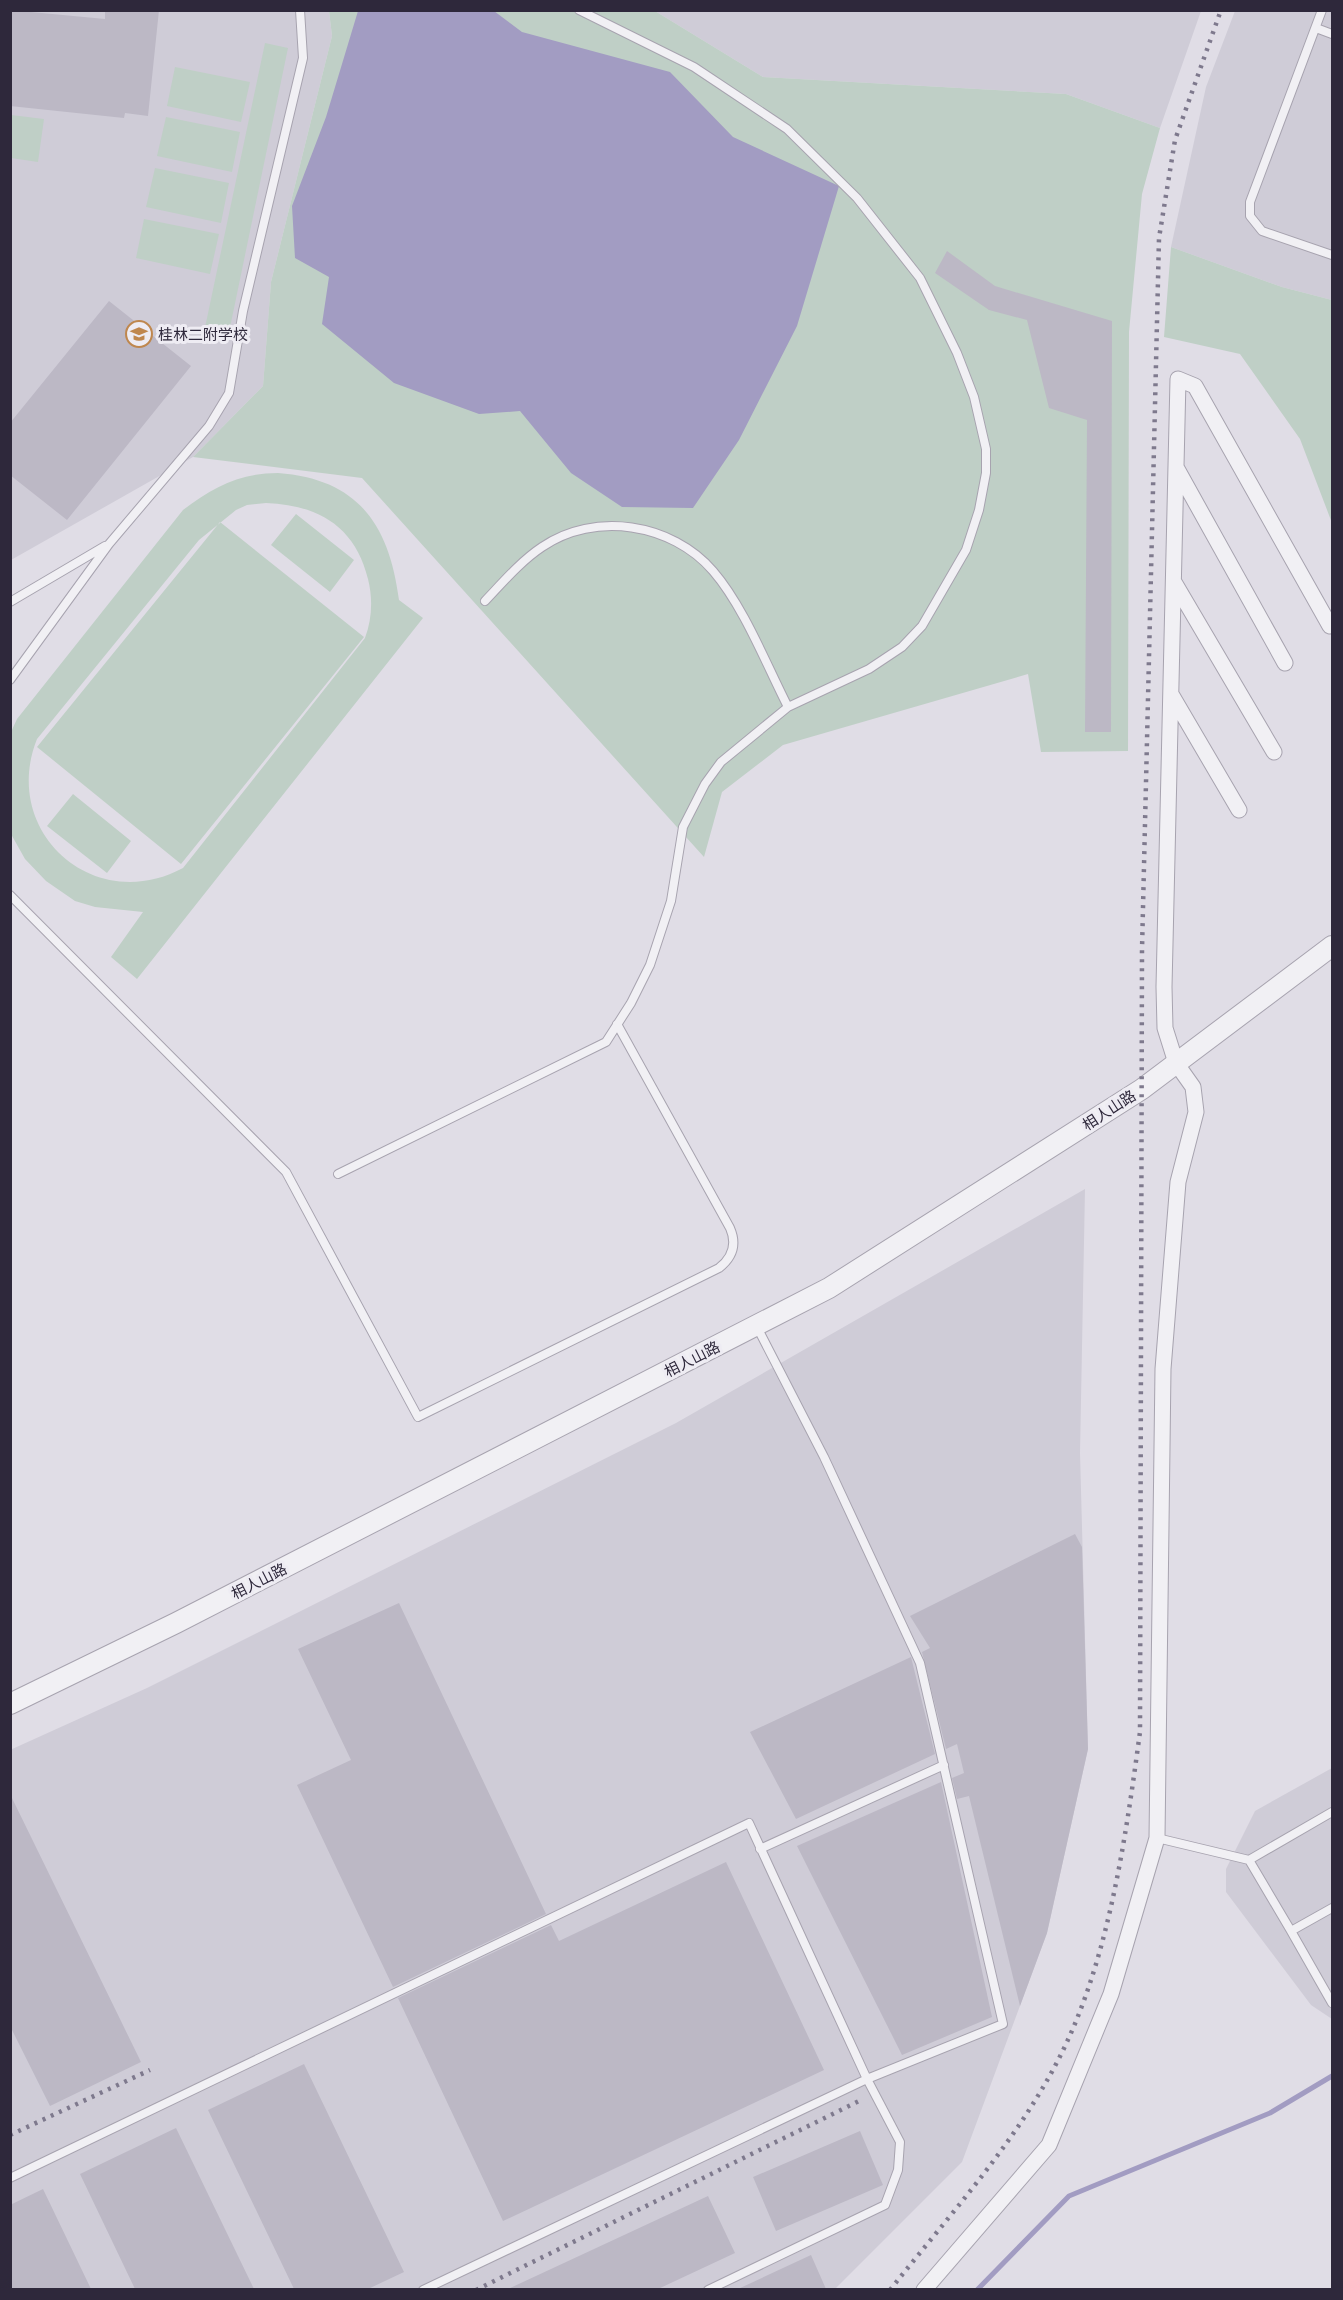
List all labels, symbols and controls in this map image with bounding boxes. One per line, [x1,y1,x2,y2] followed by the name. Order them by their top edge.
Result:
[124,319,154,349] school or university icon: 桂林二附学校
[158,325,248,344] place label: 桂林二附学校
[1079,1086,1139,1134] street label: 相人山路
[661,1337,723,1381] street label: 相人山路
[228,1559,290,1603] street label: 相人山路

